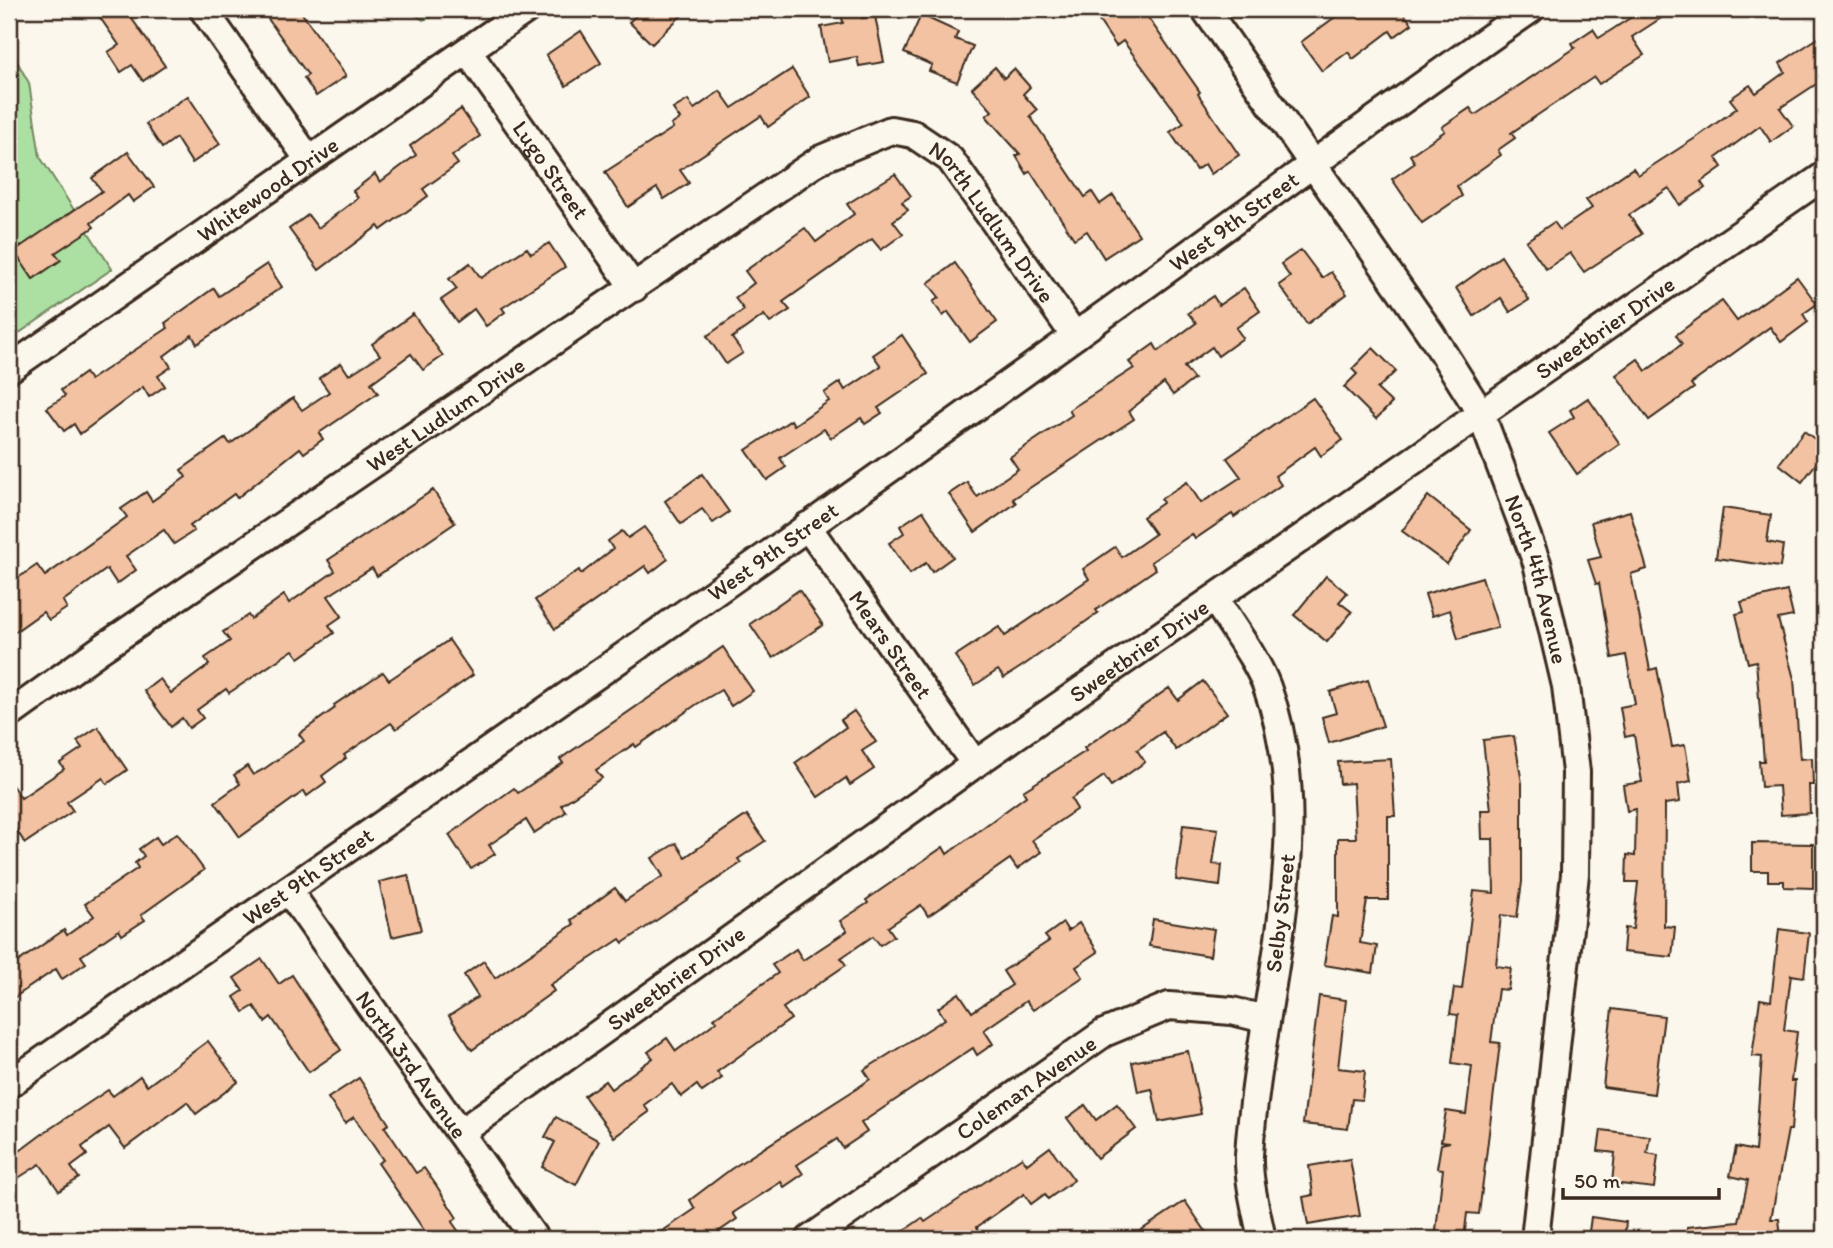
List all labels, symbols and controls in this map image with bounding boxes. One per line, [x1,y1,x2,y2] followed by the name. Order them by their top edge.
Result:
[507,115,595,225] street label: Lugo Street
[191,130,344,248] street label: Whitewood Drive
[924,135,1061,308] street label: North Ludlum Drive
[1163,165,1304,278] street label: West 9th Street
[1530,270,1680,386] street label: Sweetbrier Drive
[361,351,530,478] street label: West Ludlum Drive
[1499,491,1574,667] street label: North 4th Avenue
[702,496,843,607] street label: West 9th Street
[843,585,939,704] street label: Mears Street
[1064,593,1214,708] street label: Sweetbrier Drive
[237,821,379,932] street label: West 9th Street
[1259,852,1301,974] street label: Selby Street
[602,919,751,1037] street label: Sweetbrier Drive
[350,985,474,1144] street label: North 3rd Avenue
[951,1029,1102,1146] street label: Coleman Avenue
[1563,1157,1719,1201] scale bar
[1574,1168,1621,1193] text: 50 m

